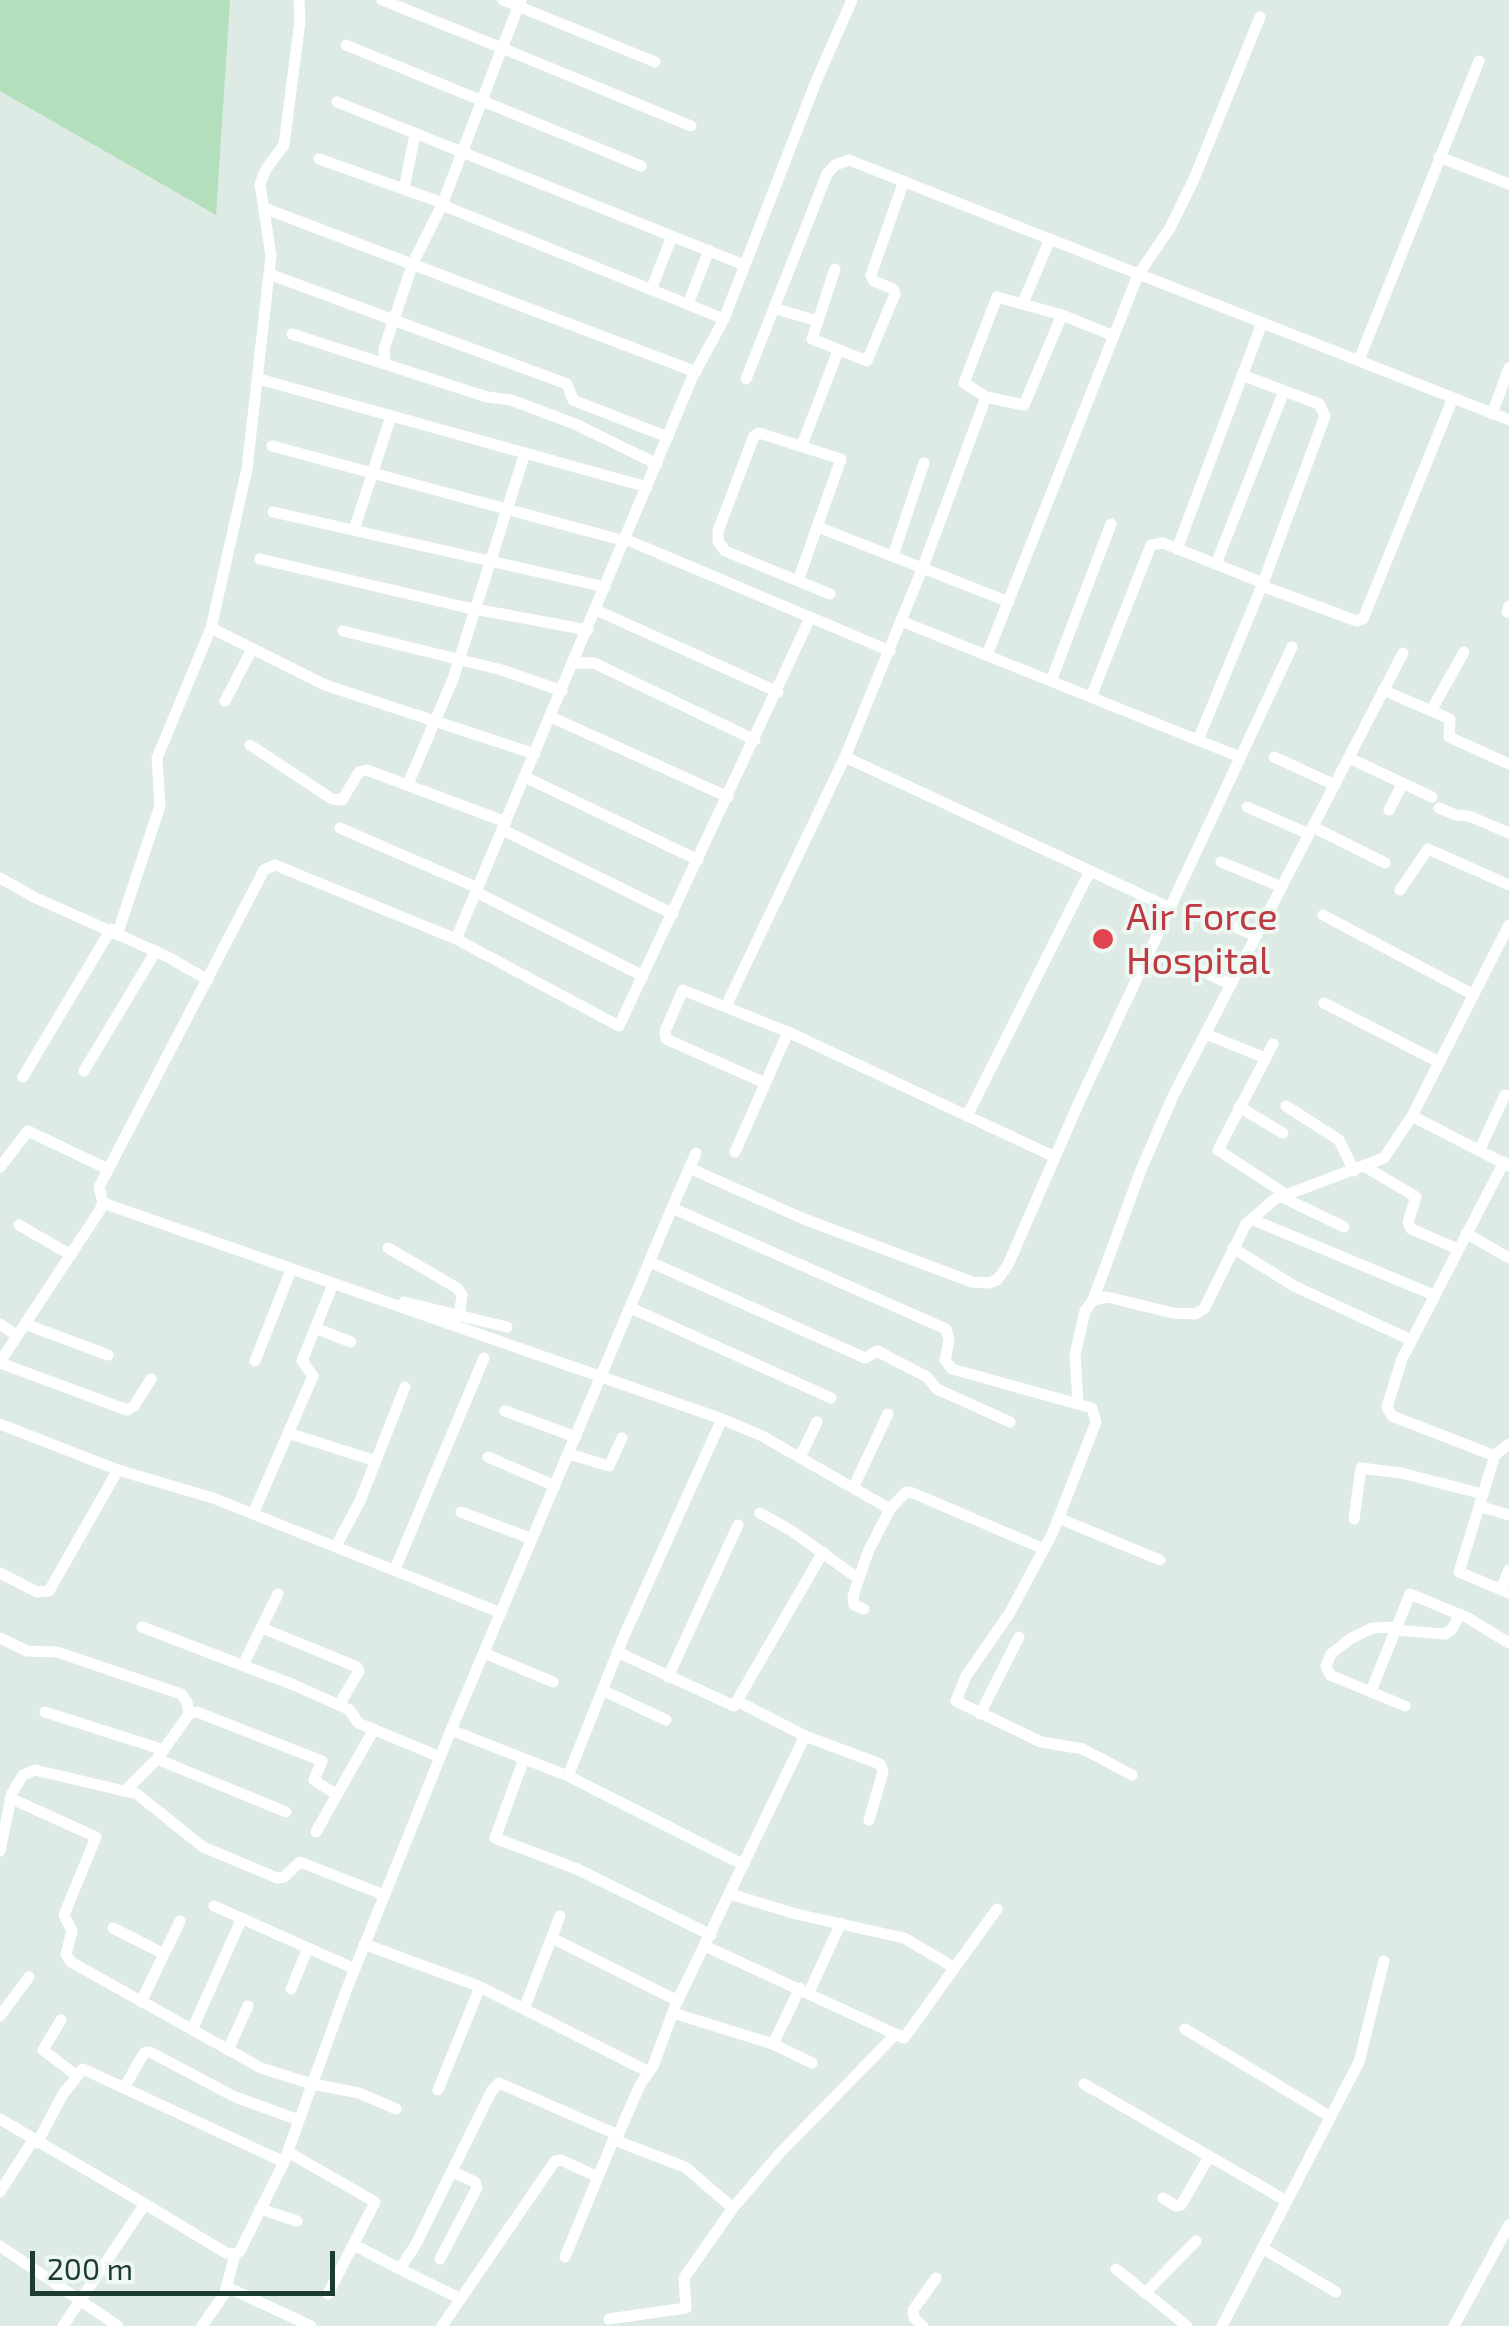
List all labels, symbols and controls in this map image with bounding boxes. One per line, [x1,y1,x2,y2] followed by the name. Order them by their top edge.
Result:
[1126,894,1278,984] place label: Air Force Hospital
[1090,926,1116,952] marker: Air Force Hospital
[35,2231,340,2293] scale bar
[47,2250,133,2286] text: 200 m

